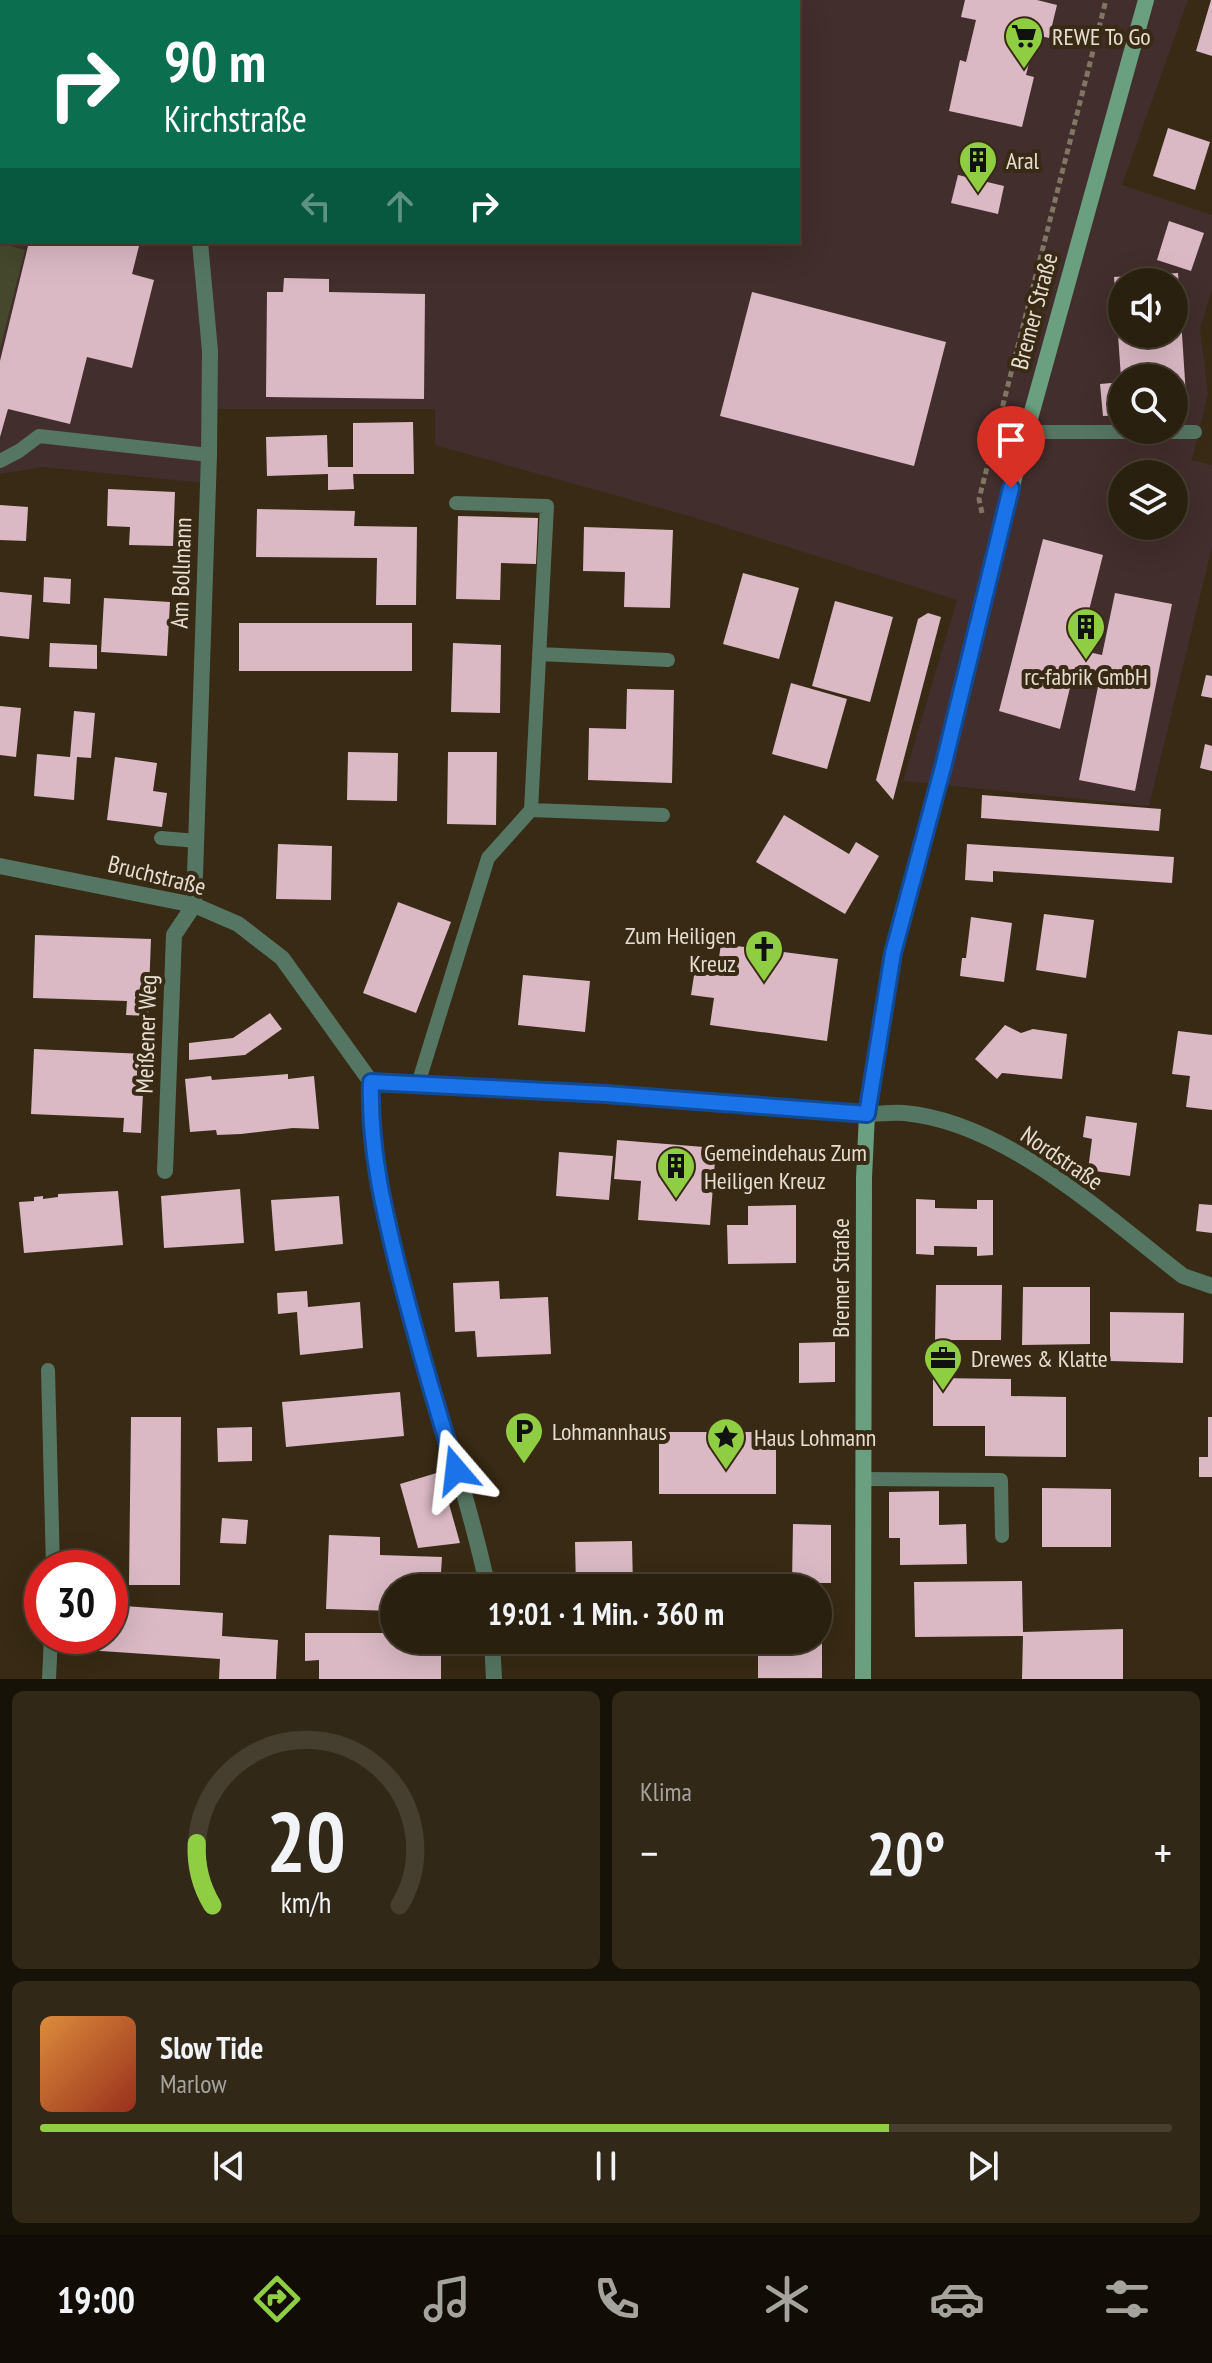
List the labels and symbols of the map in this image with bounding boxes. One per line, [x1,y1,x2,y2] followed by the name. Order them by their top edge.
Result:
[1003,15,1045,70] supermarket icon: REWE To Go
[1052,21,1151,52] place label: REWE To Go
[957,139,999,194] building icon: Aral
[1006,145,1040,176] place label: Aral
[1004,249,1064,373] street label: Bremer Straße
[977,406,1045,488] pin
[164,517,198,629] street label: Am Bollmann
[1065,606,1107,661] building icon: rc-fabrik GmbH
[1024,661,1148,692] place label: rc-fabrik GmbH
[105,848,209,902] street label: Bruchstraße
[625,920,736,979] place label: Zum Heiligen Kreuz
[743,928,785,983] church icon: Zum Heiligen Kreuz
[128,974,164,1094] street label: Meißener Weg
[1015,1119,1109,1197] street label: Nordstraße
[704,1137,867,1196] place label: Gemeindehaus Zum Heiligen Kreuz
[655,1145,697,1200] building icon: Gemeindehaus Zum Heiligen Kreuz
[825,1218,856,1338] street label: Bremer Straße
[922,1337,964,1392] office icon: Drewes & Klatte
[971,1343,1108,1374] place label: Drewes & Klatte
[503,1410,545,1465] parking icon: Lohmannhaus
[552,1416,667,1447] place label: Lohmannhaus
[705,1416,747,1471] place icon: Haus Lohmann
[754,1422,876,1453] place label: Haus Lohmann
[414,1428,498,1512] position arrow
[24,1550,128,1654] speed limit sign: 30

